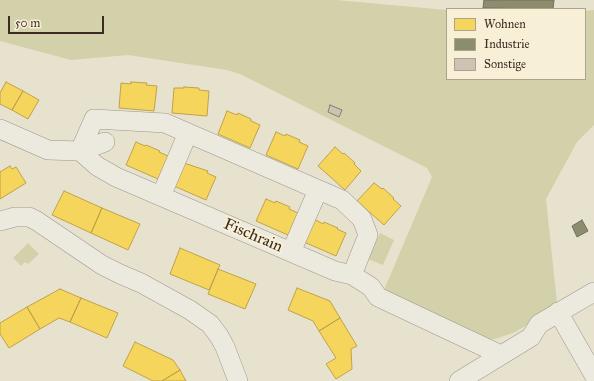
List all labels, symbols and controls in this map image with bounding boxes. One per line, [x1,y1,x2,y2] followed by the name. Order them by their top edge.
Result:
[10,8,106,34] scale bar
[446,8,586,80] legend
[15,16,40,30] text: 50 m
[484,17,526,31] text: Wohnen
[484,37,529,51] text: Industrie
[484,57,526,71] text: Sonstige
[221,215,285,257] street label: Fischrain

